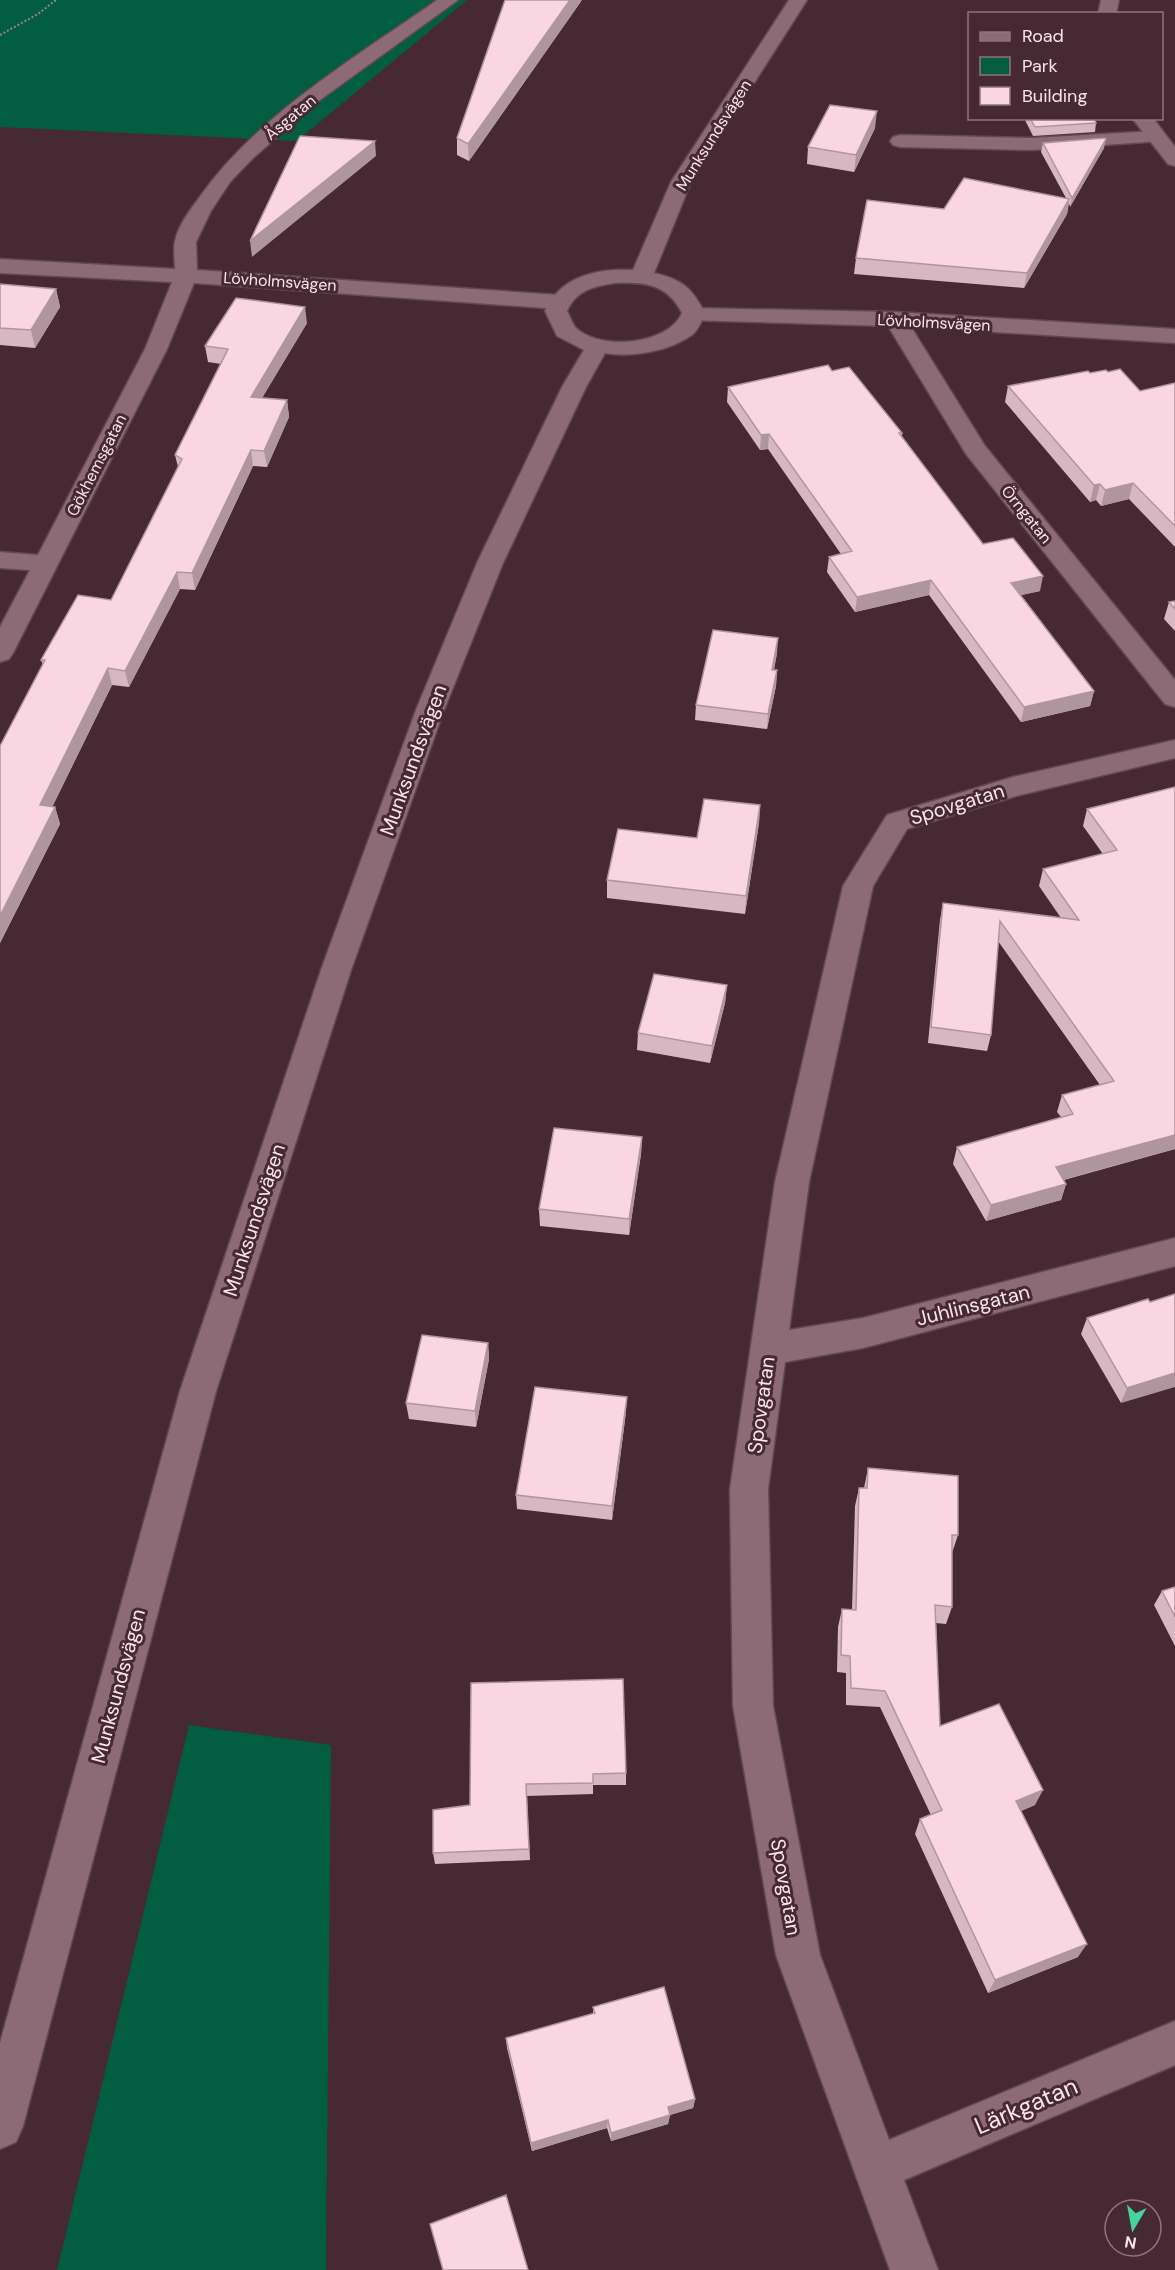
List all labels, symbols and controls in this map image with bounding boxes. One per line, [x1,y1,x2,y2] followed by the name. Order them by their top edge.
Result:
[968,12,1163,120] legend
[1022,24,1064,48] text: Road
[1022,54,1058,78] text: Park
[671,76,756,195] street label: Munksundsvägen
[1022,84,1087,108] text: Building
[261,90,320,145] street label: Åsgatan
[223,267,337,296] street label: Lövholmsvägen
[877,309,991,336] street label: Lövholmsvägen
[62,411,131,520] street label: Gökhemsgatan
[997,481,1057,548] street label: Örngatan
[374,681,452,839] street label: Munksundsvägen
[907,777,1007,831] street label: Spovgatan
[217,1140,291,1300] street label: Munksundsvägen
[914,1278,1032,1332] street label: Juhlinsgatan
[741,1355,781,1455] street label: Spovgatan
[85,1606,151,1766] street label: Munksundsvägen
[765,1837,807,1937] street label: Spovgatan
[970,2070,1082,2141] street label: Lärkgatan
[1103,2198,1163,2258] north arrow
[1123,2231,1138,2254] text: N

